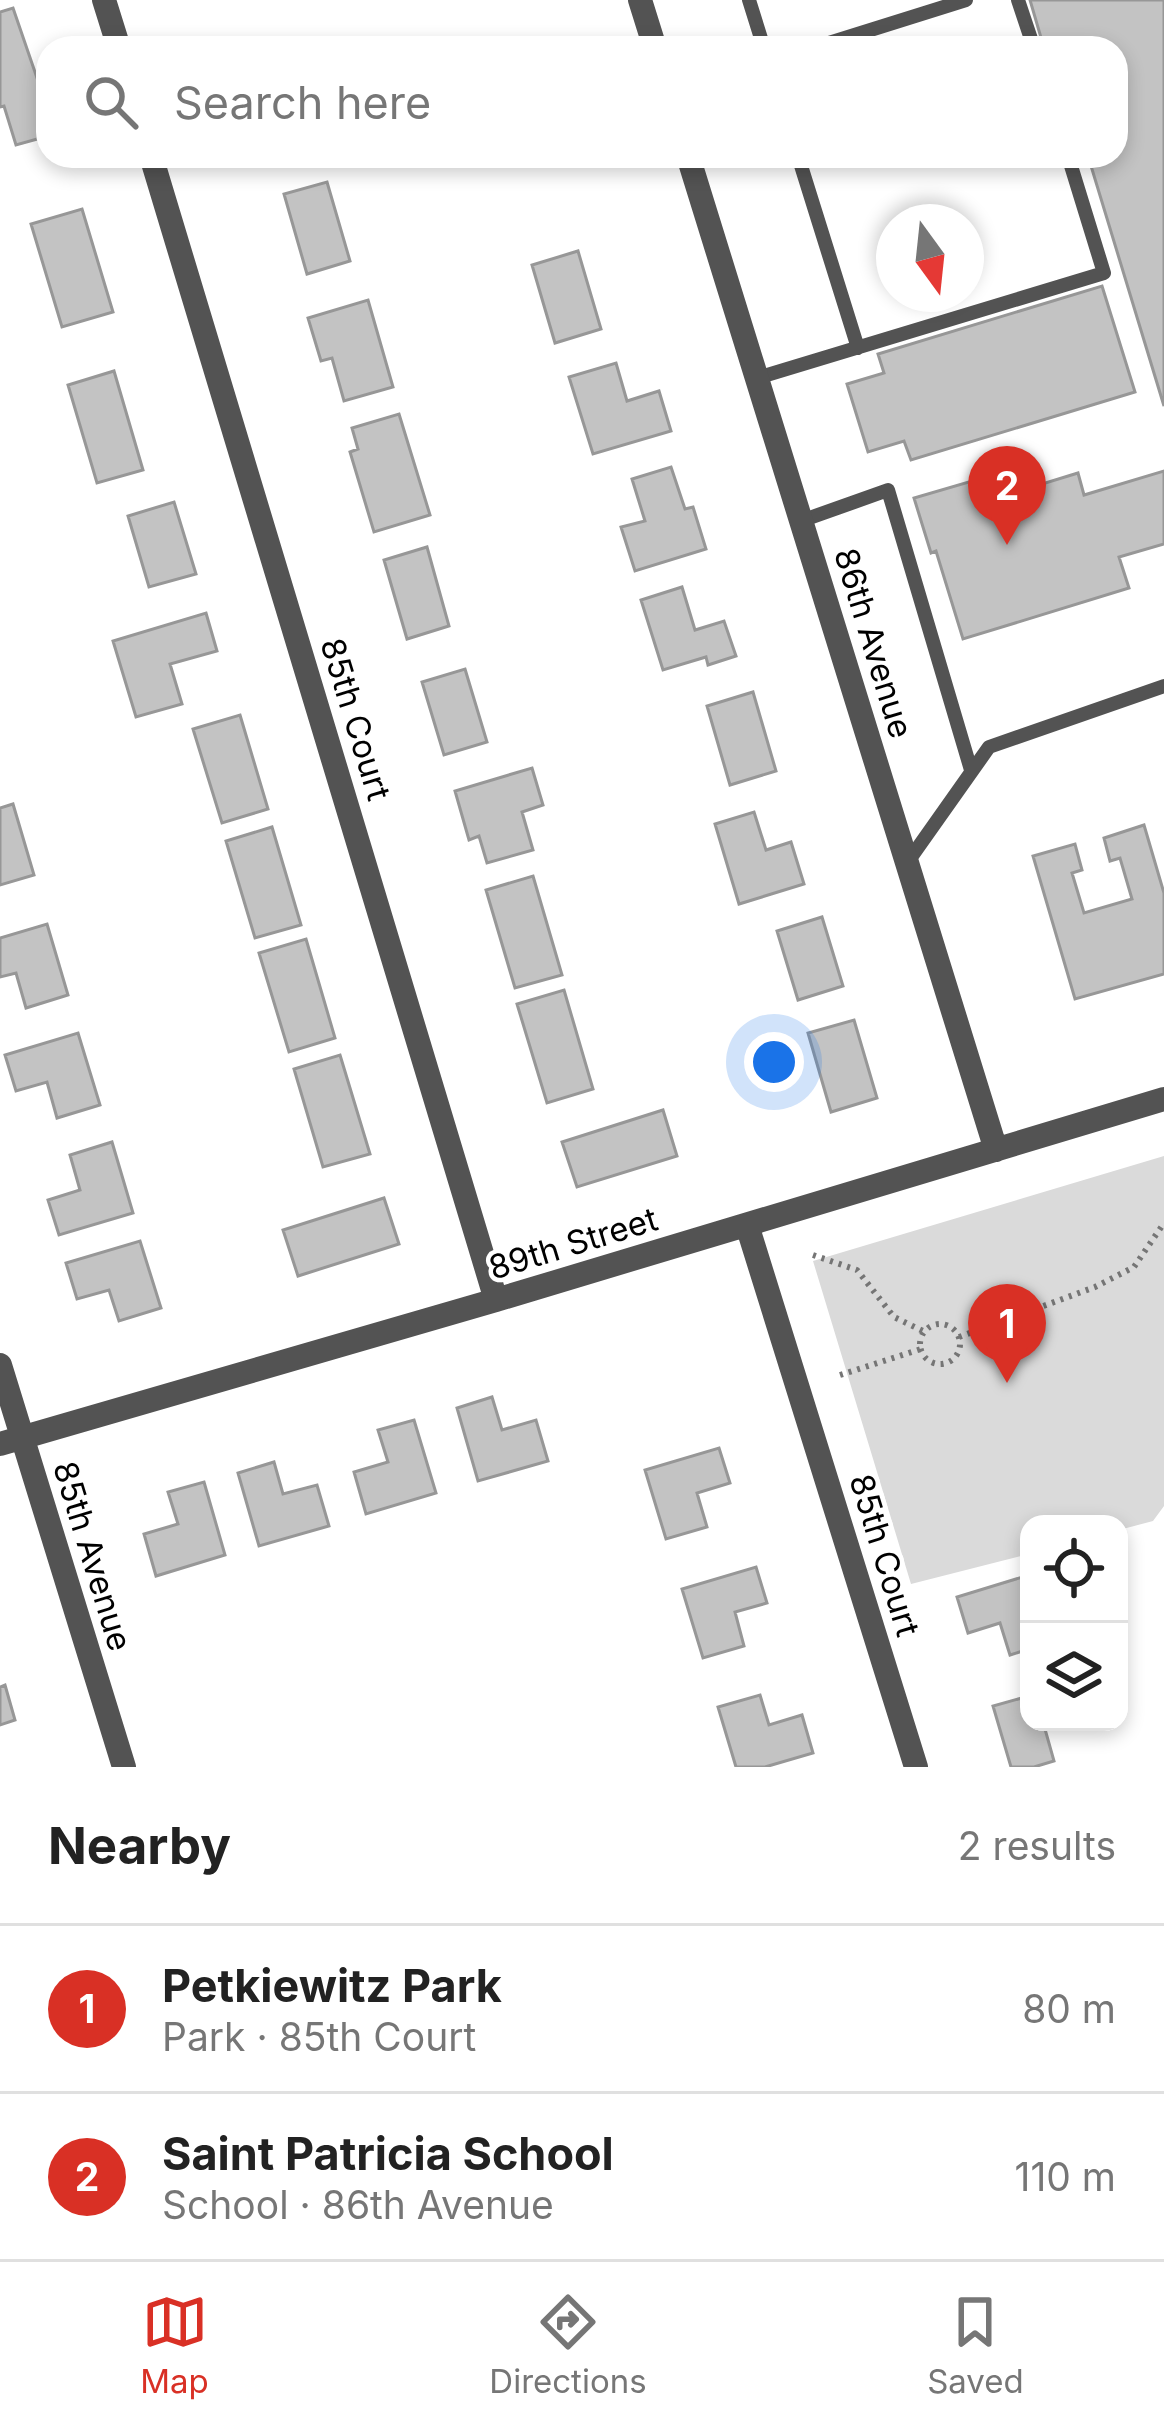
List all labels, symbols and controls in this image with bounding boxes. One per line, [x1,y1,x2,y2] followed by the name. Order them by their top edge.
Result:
[36,36,1128,168] search box
[78,69,144,135] icon: search
[174,75,431,130] text: Search here
[876,204,984,312] north arrow
[968,446,1046,545] pin: 2
[826,543,922,743] street label: 86th Avenue
[312,633,400,805] street label: 85th Court
[744,1032,804,1092] your location
[484,1198,662,1288] street label: 89th Street
[968,1284,1046,1383] pin: 1
[45,1456,141,1656] street label: 85th Avenue
[841,1469,929,1641] street label: 85th Court
[1020,1515,1128,1731] map controls
[1020,1515,1128,1623] button: locate
[1020,1623,1128,1731] button: layers
[48,1815,231,1876] text: Nearby
[958,1822,1116,1869] text: 2 results
[162,1958,502,2013] text: Petkiewitz Park
[79,1985,95,2032] text: 1
[1022,1985,1116,2032] text: 80 m
[162,2013,476,2060] text: Park · 85th Court
[162,2126,614,2181] text: Saint Patricia School
[75,2153,99,2200] text: 2
[1015,2153,1116,2200] text: 110 m
[162,2181,554,2228] text: School · 86th Avenue
[140,2289,209,2401] tab: Map
[489,2289,647,2401] tab: Directions
[927,2289,1024,2401] tab: Saved

